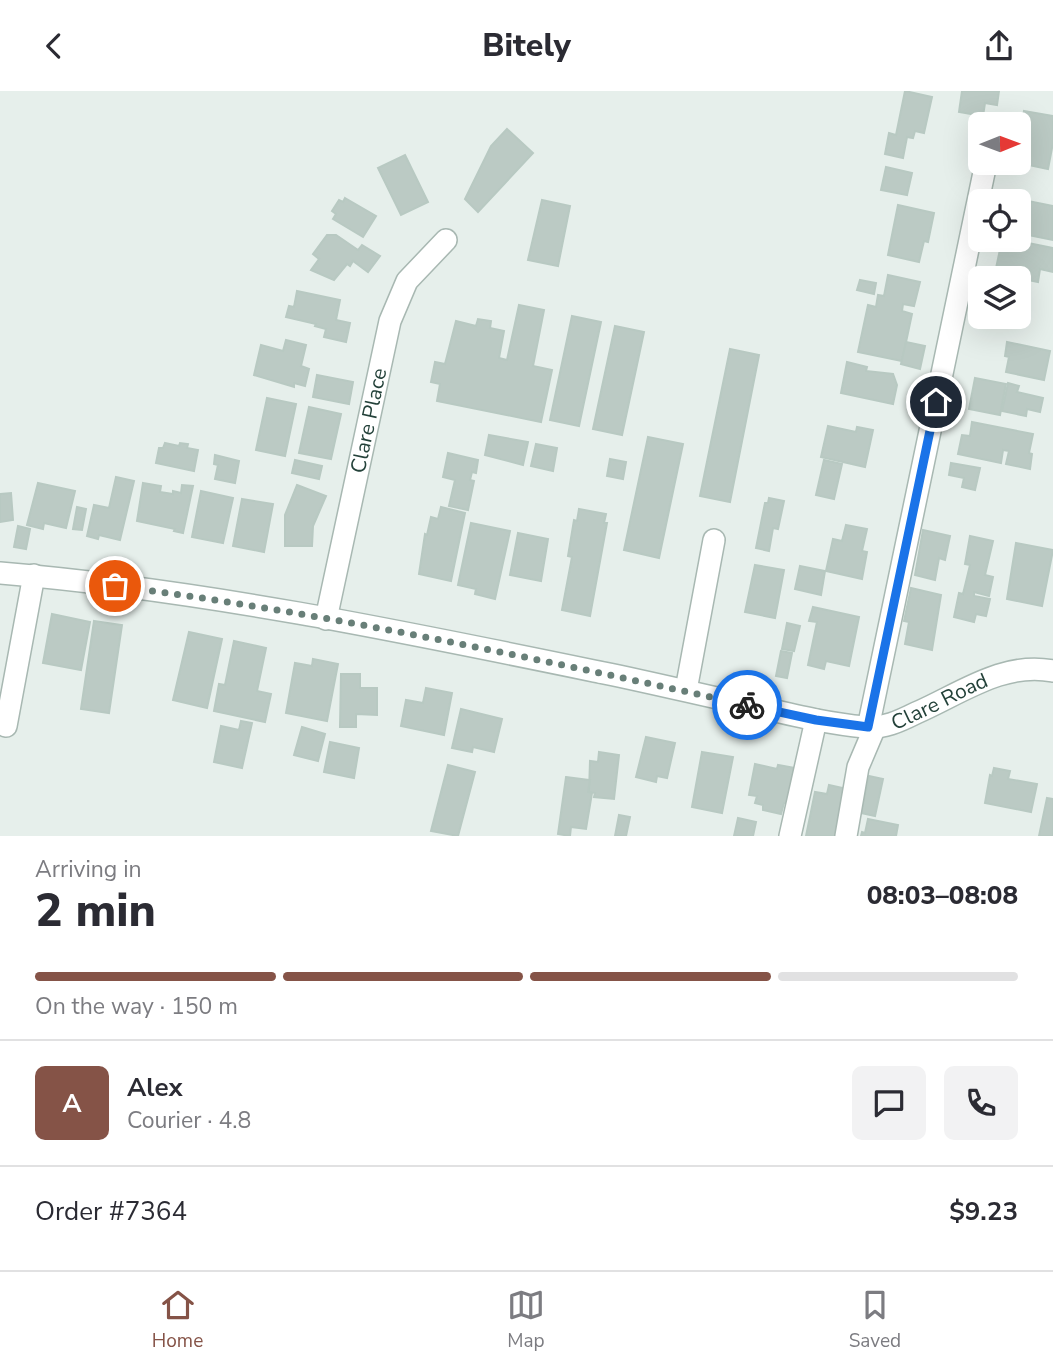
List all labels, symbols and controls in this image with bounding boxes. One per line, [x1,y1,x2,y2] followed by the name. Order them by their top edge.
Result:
[482,24,571,67] text: Bitely
[35,27,73,65] icon: back
[980,27,1018,65] icon: share
[968,112,1031,175] north arrow
[968,112,1031,329] map controls
[968,189,1031,252] button: locate
[968,266,1031,329] button: layers
[344,365,394,476] street label: Clare Place
[906,372,966,432] pin
[917,383,955,421] icon: home
[85,556,145,616] pin
[96,567,134,605] icon: bag
[887,666,992,737] street label: Clare Road
[712,670,782,740] courier
[728,686,766,724] icon: bike
[35,854,142,885] text: Arriving in
[867,878,1018,913] text: 08:03–08:08
[35,879,156,942] text: 2 min
[35,991,238,1022] text: On the way · 150 m
[852,1066,926,1140] button: chat
[944,1066,1018,1140] button: phone
[127,1070,183,1105] text: Alex
[62,1086,82,1121] text: A
[127,1105,251,1136] text: Courier · 4.8
[35,1194,187,1229] text: Order #7364
[949,1194,1018,1229] text: $9.23
[152,1286,203,1354] tab: Home
[507,1286,545,1354] tab: Map
[849,1286,901,1354] tab: Saved

